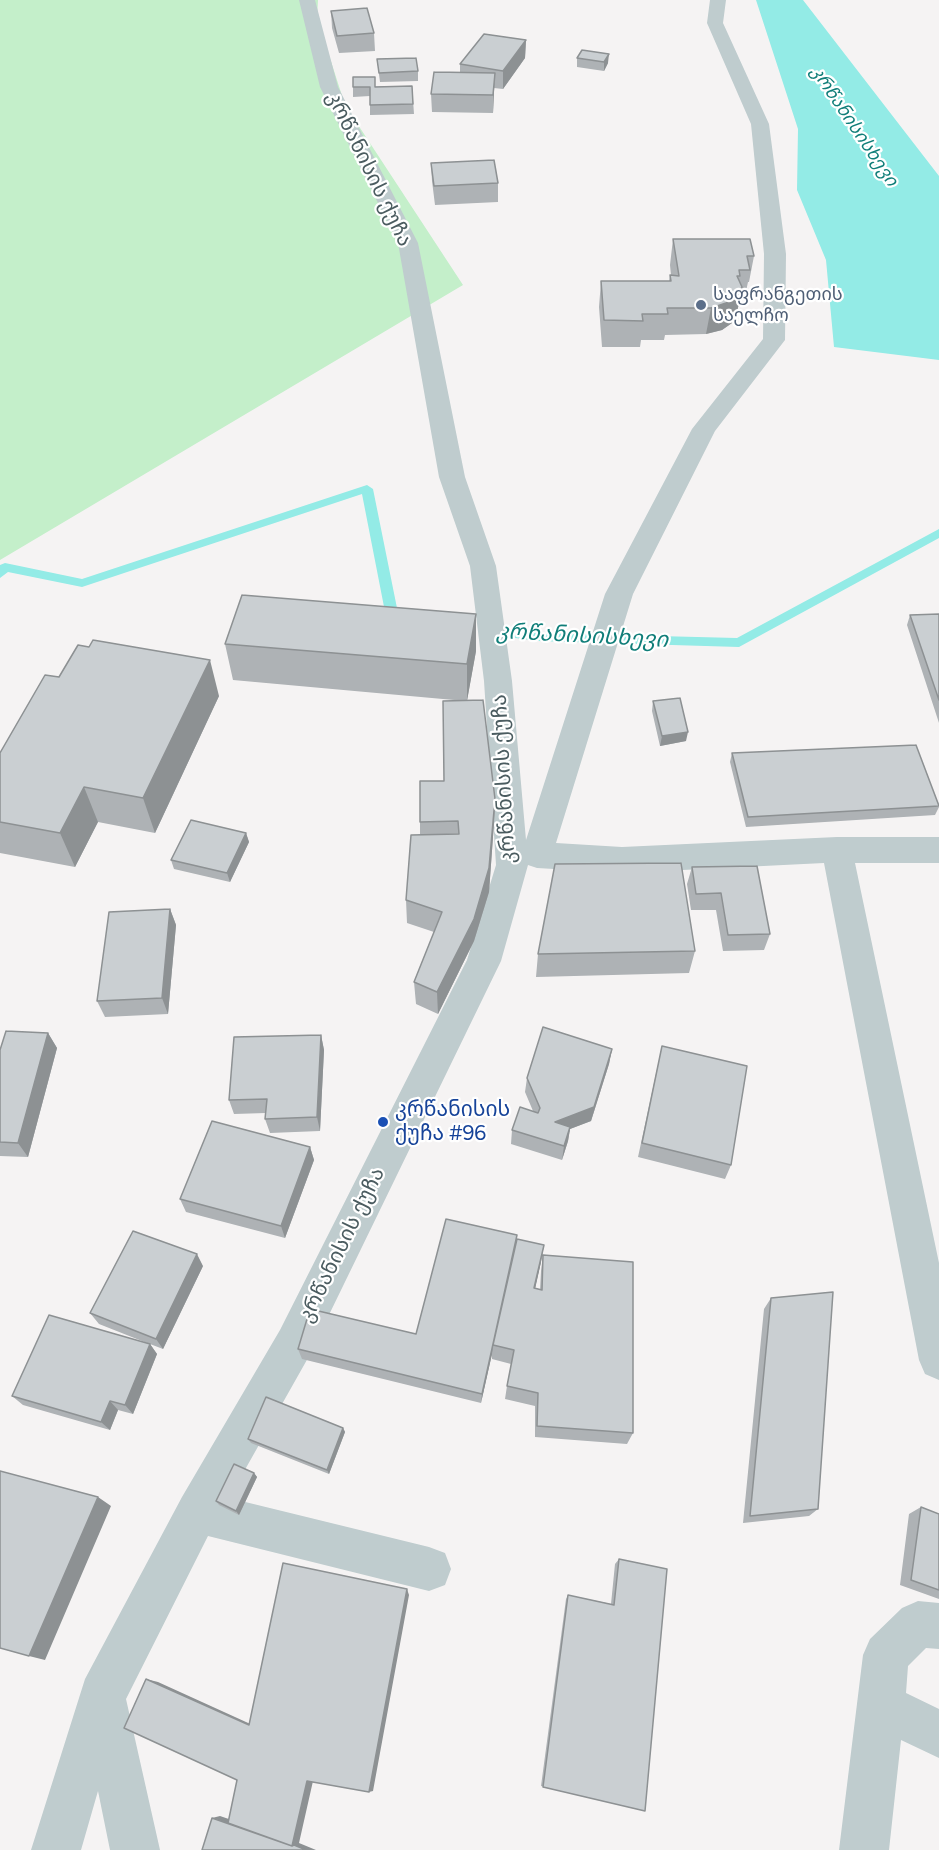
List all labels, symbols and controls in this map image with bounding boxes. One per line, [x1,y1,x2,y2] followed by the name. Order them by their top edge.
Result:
[806,62,902,190] water label: კრწანისისხევი
[321,87,417,251] street label: კრწანისის ქუჩა
[713,284,843,326] place label: საფრანგეთის საელჩო
[694,298,708,312] marker: საფრანგეთის საელჩო
[495,618,669,654] water label: კრწანისისხევი
[487,694,521,864] street label: კრწანისის ქუჩა
[395,1097,510,1147] place label: კრწანისის ქუჩა #96
[376,1115,390,1129] marker: კრწანისის ქუჩა #96
[294,1163,390,1327] street label: კრწანისის ქუჩა

